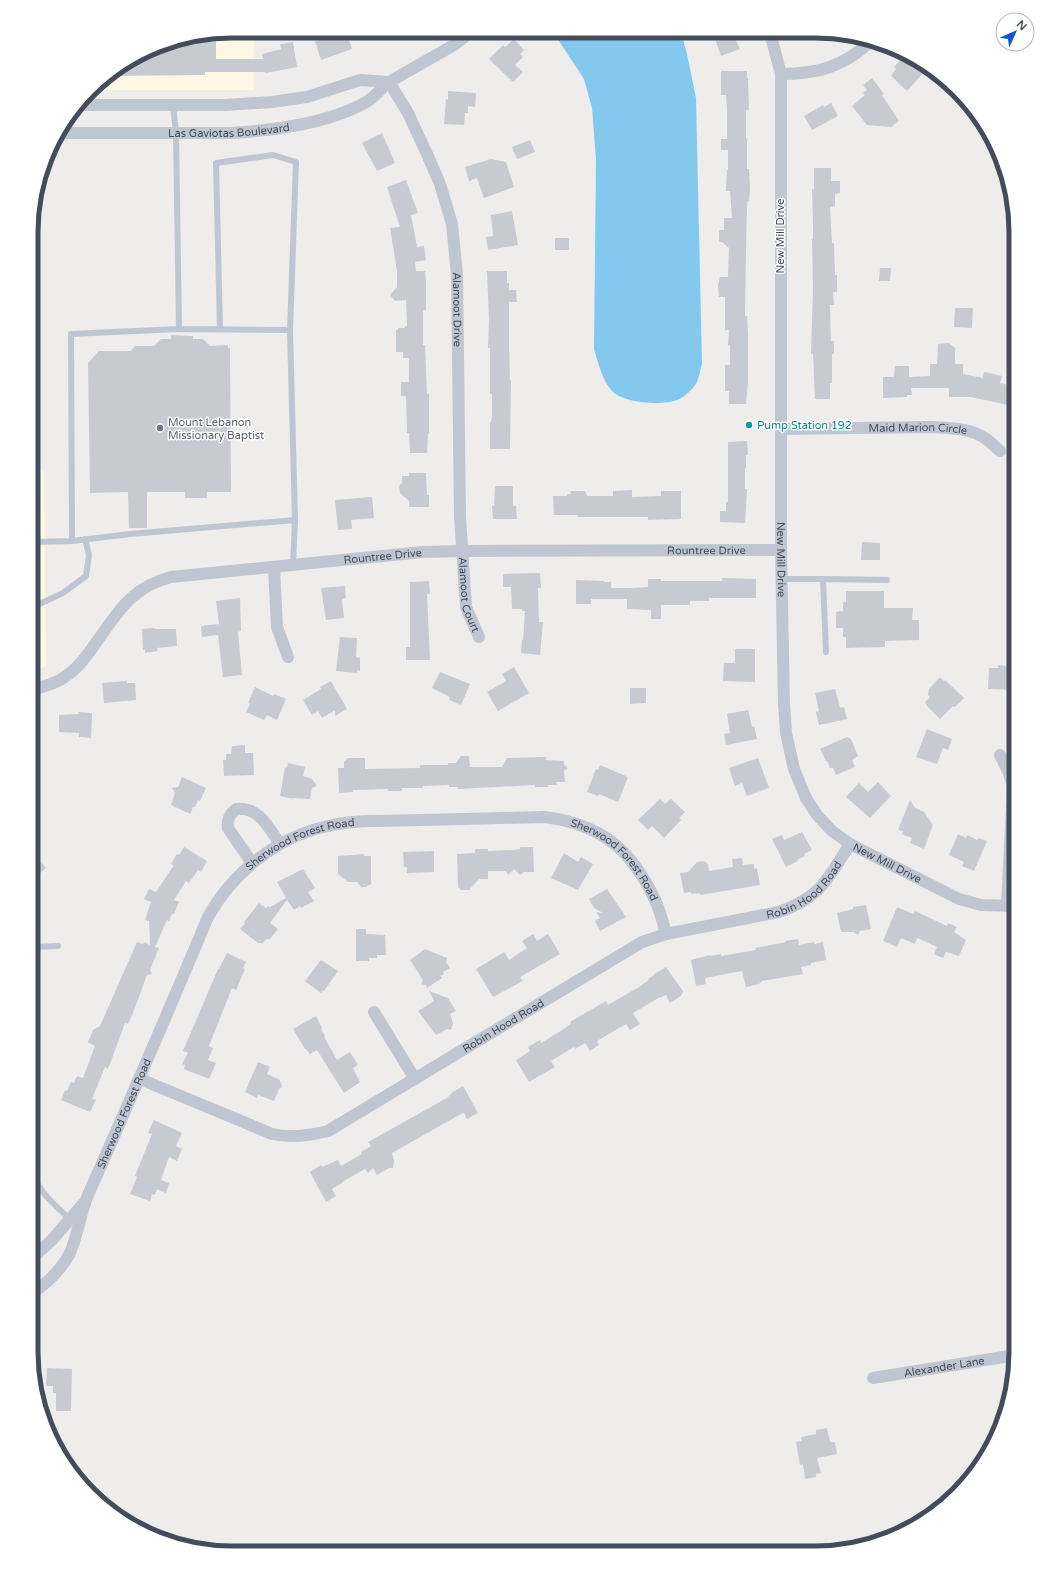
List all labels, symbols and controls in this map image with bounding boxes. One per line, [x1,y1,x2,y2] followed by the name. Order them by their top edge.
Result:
[995,12,1035,52] north arrow
[1014,18,1029,33] text: N
[168,121,291,140] street label: Las Gaviotas Boulevard
[774,198,787,274] street label: New Mill Drive
[450,272,464,347] street label: Alamoot Drive
[168,416,264,442] place label: Mount Lebanon Missionary Baptist
[757,419,852,432] place label: Pump Station 192
[744,420,754,430] marker: Pump Station 192
[869,421,968,438] street label: Maid Marion Circle
[155,423,165,433] marker: Mount Lebanon Missionary Baptist
[774,522,788,597] street label: New Mill Drive
[667,544,746,557] street label: Rountree Drive
[343,546,422,567] street label: Rountree Drive
[456,557,482,634] street label: Alamoot Court
[243,816,355,873] street label: Sherwood Forest Road
[569,816,660,903] street label: Sherwood Forest Road
[851,841,924,886] street label: New Mill Drive
[765,859,845,921] street label: Robin Hood Road
[460,996,547,1056] street label: Robin Hood Road
[95,1057,154,1171] street label: Sherwood Forest Road
[903,1354,986,1380] street label: Alexander Lane

